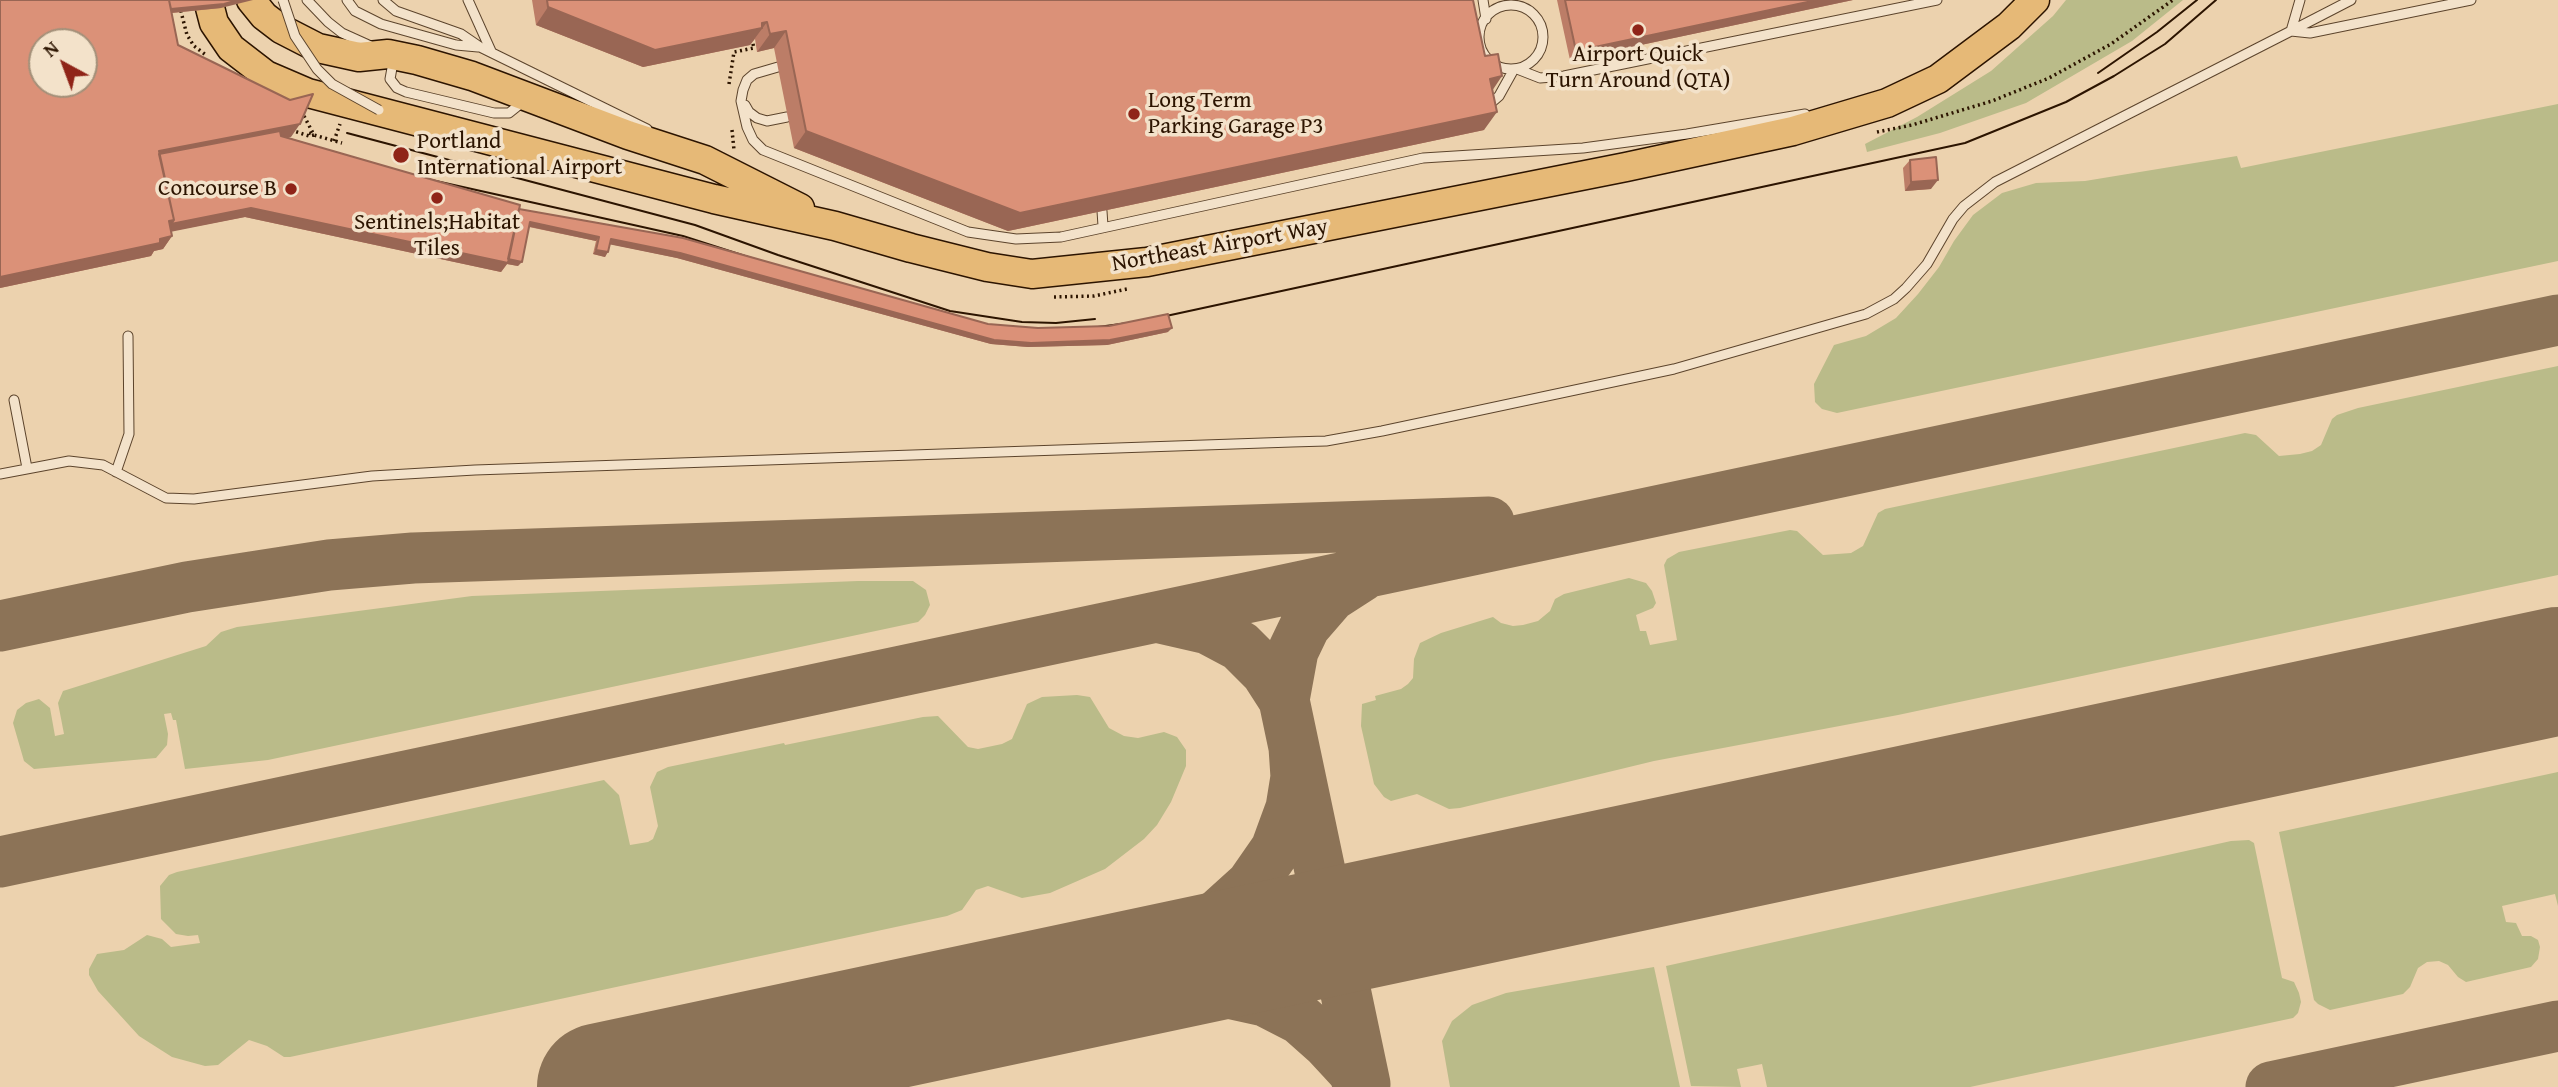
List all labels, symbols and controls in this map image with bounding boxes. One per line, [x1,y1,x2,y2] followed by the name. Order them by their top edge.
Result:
[1630,22,1646,38] marker: Airport Quick Turn Around (QTA)
[28,28,98,98] north arrow
[37,34,65,63] text: N
[1546,41,1730,95] place label: Airport Quick Turn Around (QTA)
[1148,87,1324,141] place label: Long Term Parking Garage P3
[1126,106,1142,122] marker: Long Term Parking Garage P3
[417,128,622,182] place label: Portland International Airport
[391,145,411,165] marker: Portland International Airport
[158,175,277,203] place label: Concourse B
[283,181,299,197] marker: Concourse B
[429,190,445,206] marker: Sentinels;Habitat Tiles
[354,209,520,263] place label: Sentinels;Habitat Tiles
[1110,213,1330,279] street label: Northeast Airport Way

